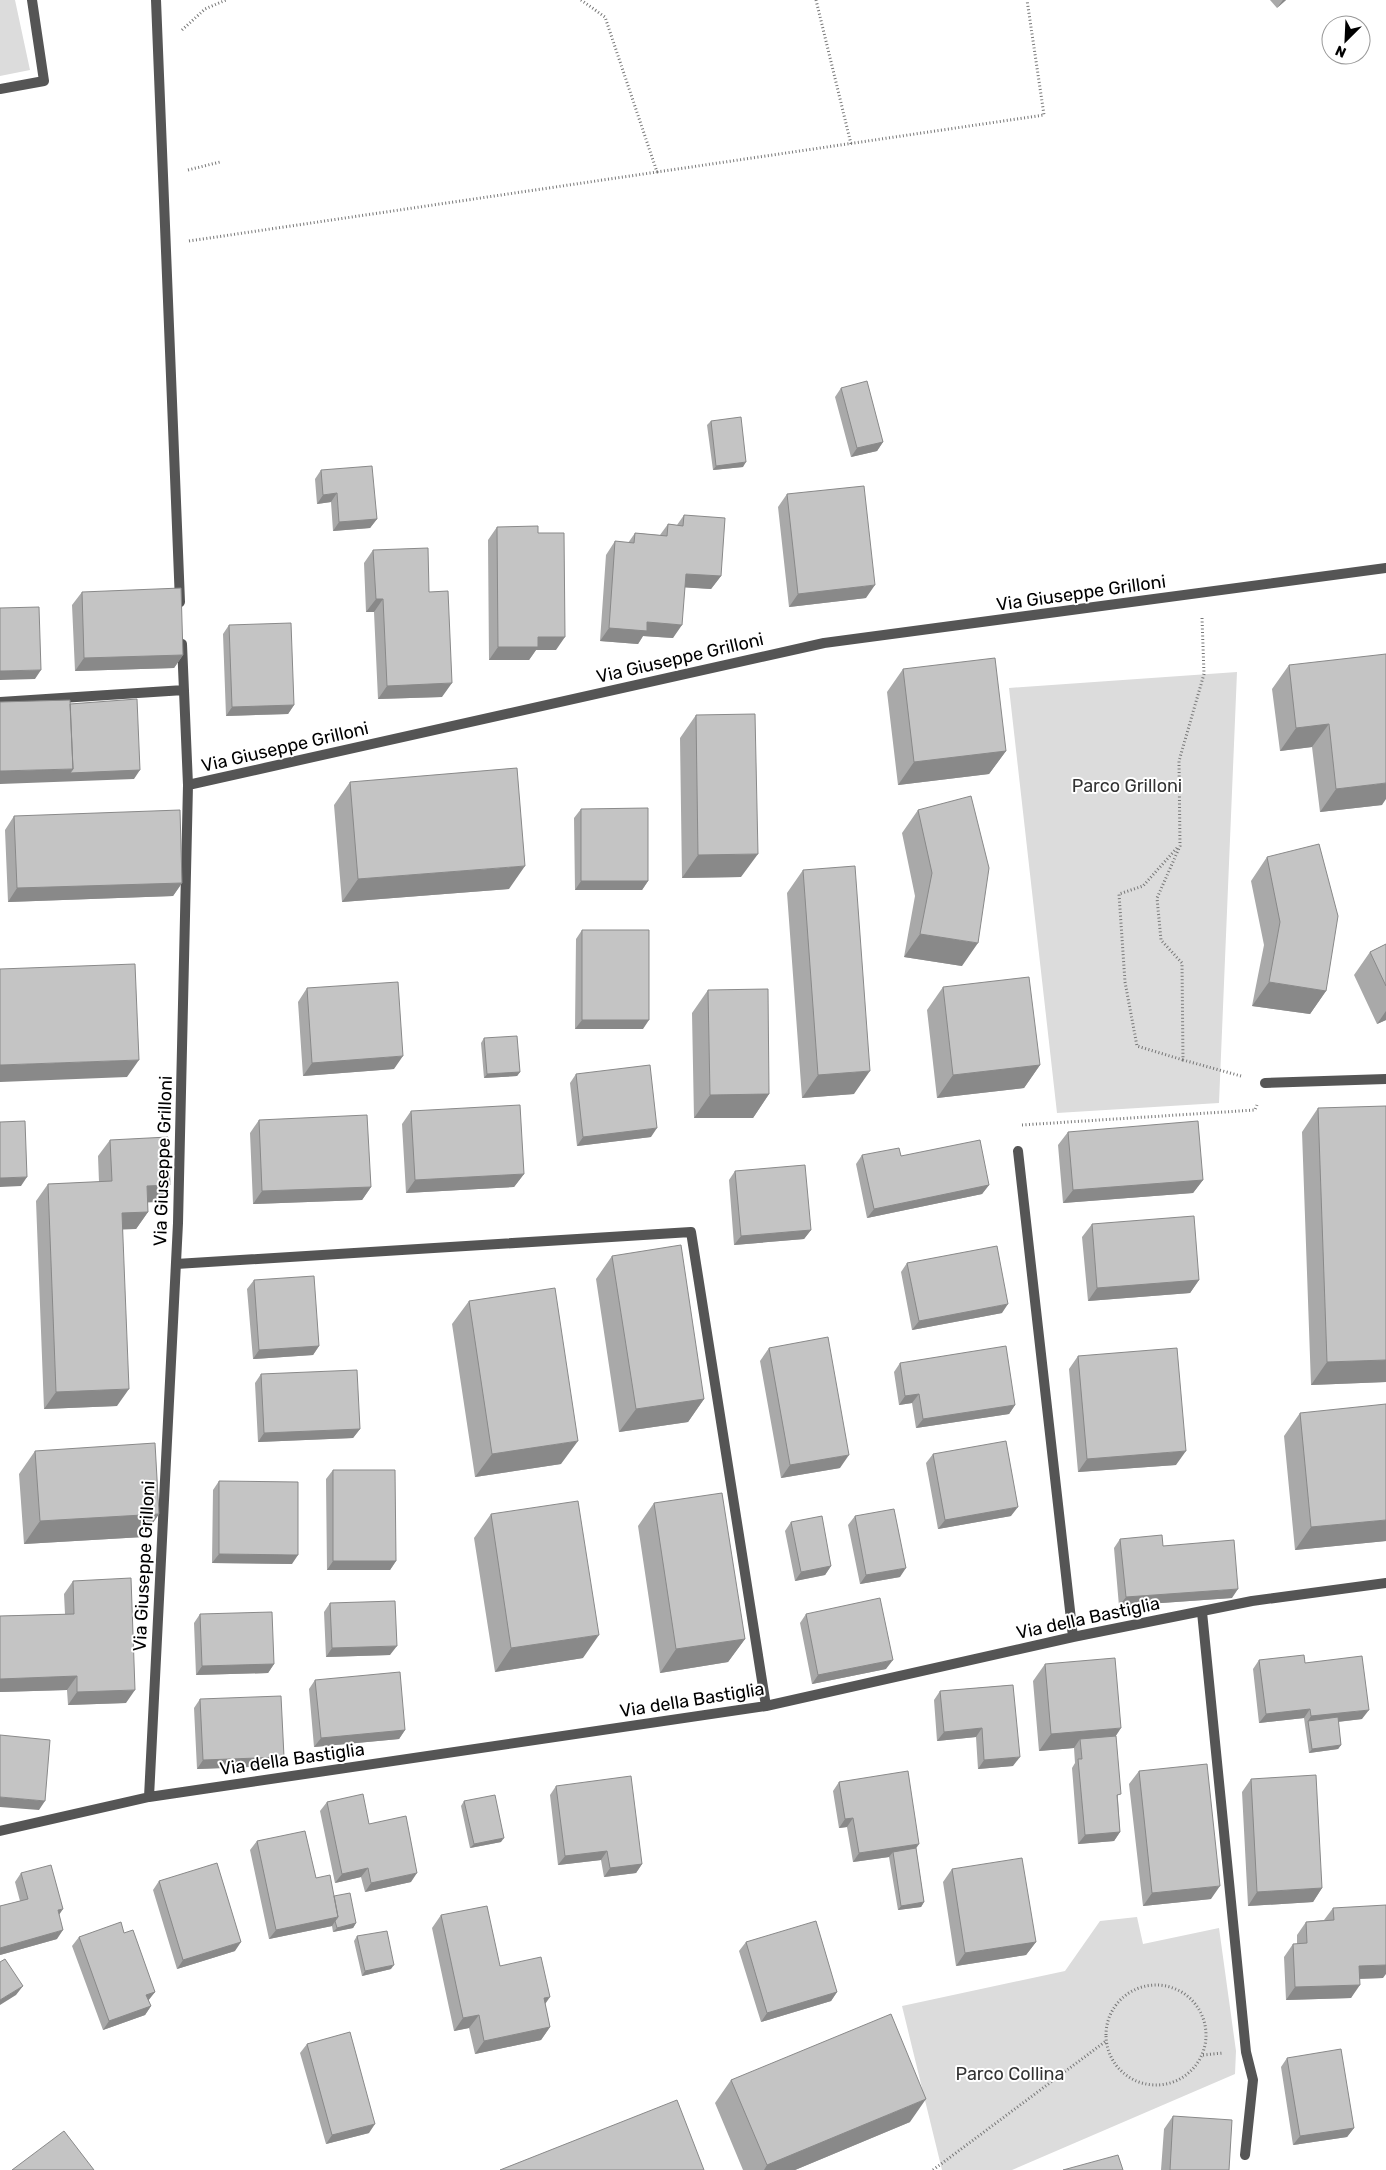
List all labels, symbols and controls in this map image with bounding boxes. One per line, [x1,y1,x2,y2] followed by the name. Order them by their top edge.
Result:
[1321,15,1371,65] north arrow
[1333,42,1349,61] text: N
[995,570,1167,616] street label: Via Giuseppe Grilloni
[594,628,766,688] street label: Via Giuseppe Grilloni
[199,717,371,777] street label: Via Giuseppe Grilloni
[1072,775,1182,797] park label: Parco Grilloni
[149,1075,177,1247] street label: Via Giuseppe Grilloni
[129,1480,159,1652] street label: Via Giuseppe Grilloni
[1014,1592,1162,1644] street label: Via della Bastiglia
[618,1678,766,1722] street label: Via della Bastiglia
[218,1738,366,1780] street label: Via della Bastiglia
[956,2063,1064,2085] park label: Parco Collina

